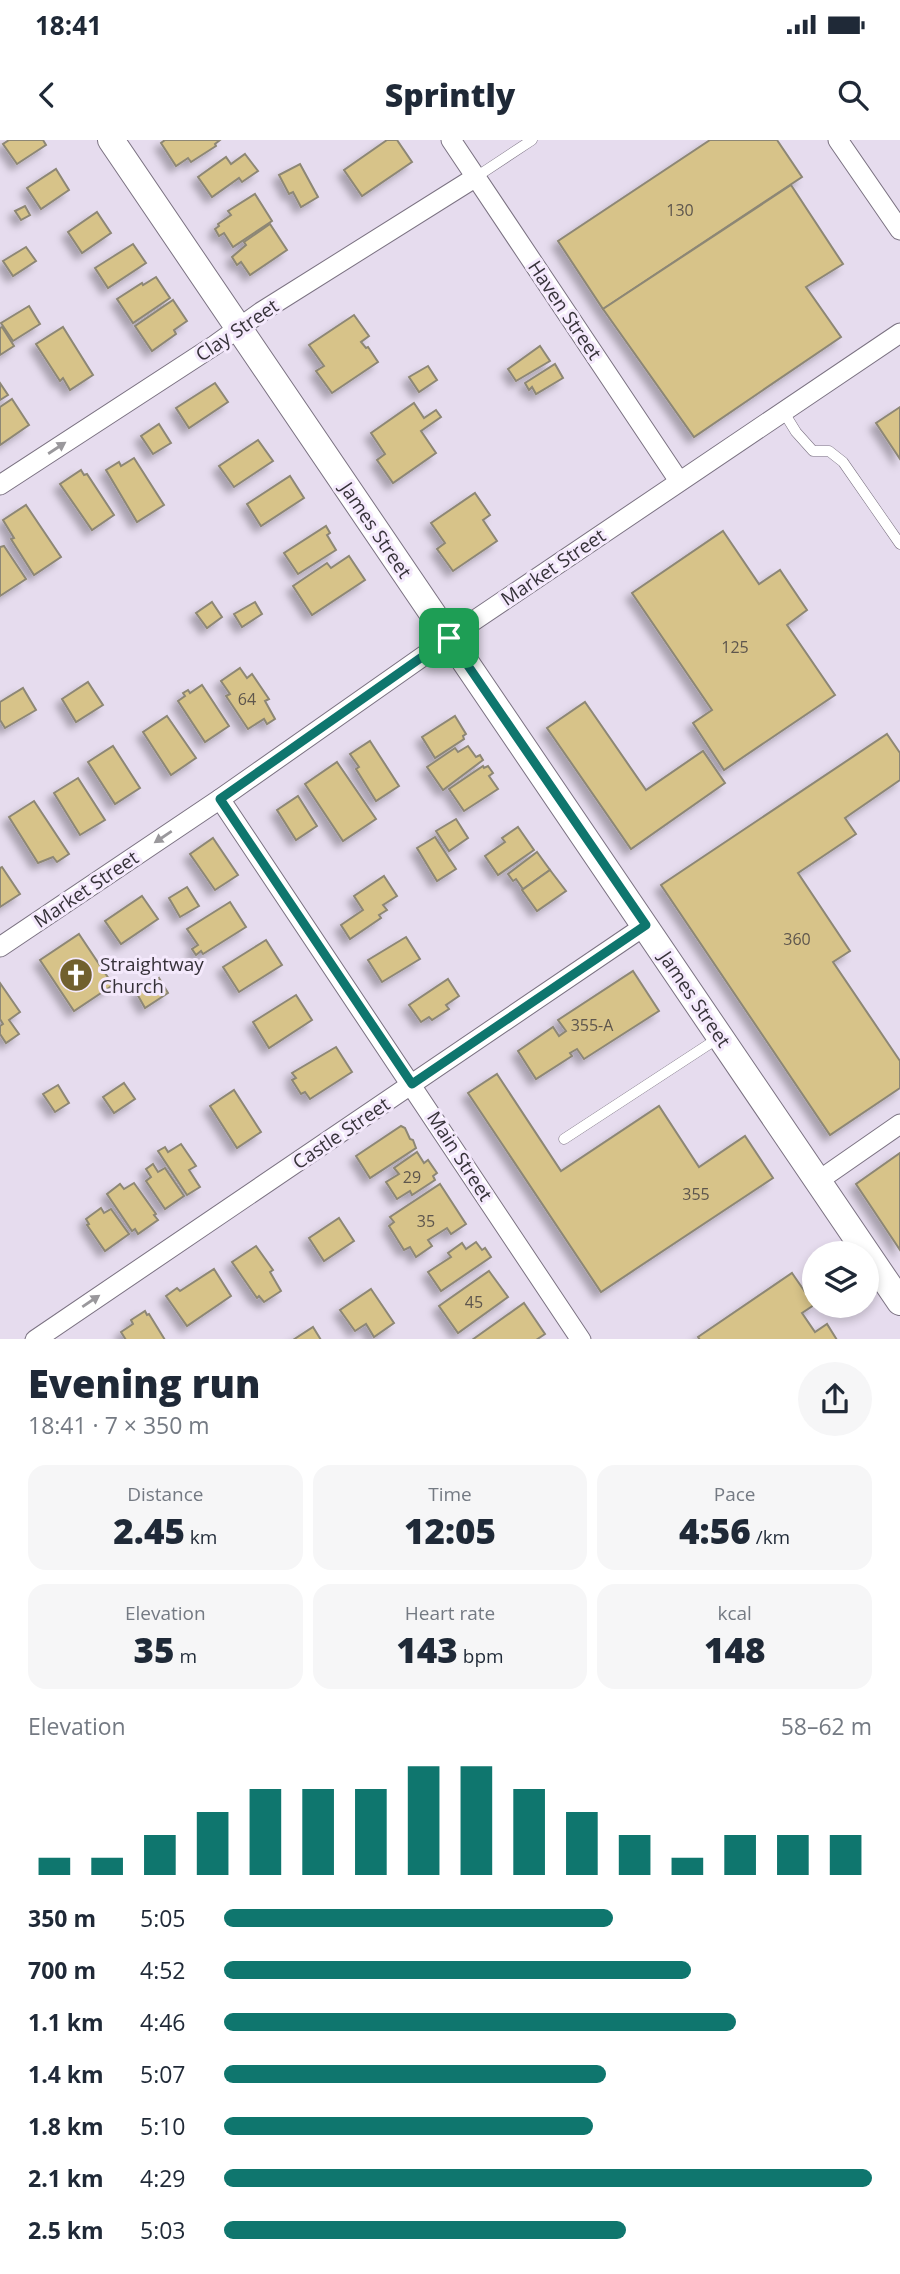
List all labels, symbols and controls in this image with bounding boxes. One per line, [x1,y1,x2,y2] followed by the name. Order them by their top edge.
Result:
[35,7,102,43] text: 18:41
[385,73,515,116] text: Sprintly
[28,76,66,114] icon: back
[834,76,872,114] icon: search
[666,199,694,221] house number: 130
[522,255,608,365] street label: Haven Street
[190,293,284,367] street label: Clay Street
[48,441,67,454] one-way arrow
[333,475,418,583] street label: James Street
[496,522,611,612] street label: Market Street
[419,608,479,668] pin
[430,619,468,657] icon: arrive
[721,636,749,658] house number: 125
[238,688,256,710] house number: 64
[154,830,172,844] one-way arrow
[29,844,144,934] street label: Market Street
[783,928,811,950] house number: 360
[652,944,737,1052] street label: James Street
[100,951,204,999] place label: Straightway Church
[57,956,95,994] church icon: Straightway Church
[571,1014,614,1036] house number: 355-A
[287,1091,395,1175] street label: Castle Street
[421,1106,499,1206] street label: Main Street
[403,1166,421,1188] house number: 29
[682,1183,710,1205] house number: 355
[417,1210,435,1232] house number: 35
[802,1241,879,1318] map controls
[802,1241,879,1318] button: layers
[465,1291,483,1313] house number: 45
[82,1294,100,1308] one-way arrow
[28,1357,260,1409] text: Evening run
[798,1362,872,1436] button: share
[28,1409,210,1441] text: 18:41 · 7 × 350 m
[127,1481,204,1507] text: Distance
[428,1481,472,1507] text: Time
[714,1481,756,1507] text: Pace
[113,1507,185,1554] text: 2.45
[404,1507,496,1554] text: 12:05
[679,1507,751,1554] text: 4:56
[185,1524,217,1550] text: km
[751,1524,790,1550] text: /km
[125,1600,206,1626] text: Elevation
[405,1600,495,1626] text: Heart rate
[717,1600,752,1626] text: kcal
[134,1626,175,1673] text: 35
[396,1626,458,1673] text: 143
[704,1626,765,1673] text: 148
[175,1643,197,1669] text: m
[458,1643,504,1669] text: bpm
[28,1710,126,1742] text: Elevation
[781,1710,872,1742] text: 58–62 m
[28,1902,96,1934] text: 350 m
[140,1902,186,1934] text: 5:05
[28,1954,96,1986] text: 700 m
[140,1954,186,1986] text: 4:52
[28,2006,104,2038] text: 1.1 km
[140,2006,186,2038] text: 4:46
[28,2058,104,2090] text: 1.4 km
[140,2058,186,2090] text: 5:07
[28,2110,104,2142] text: 1.8 km
[140,2110,186,2142] text: 5:10
[28,2162,104,2194] text: 2.1 km
[140,2162,186,2194] text: 4:29
[28,2214,104,2246] text: 2.5 km
[140,2214,186,2246] text: 5:03

